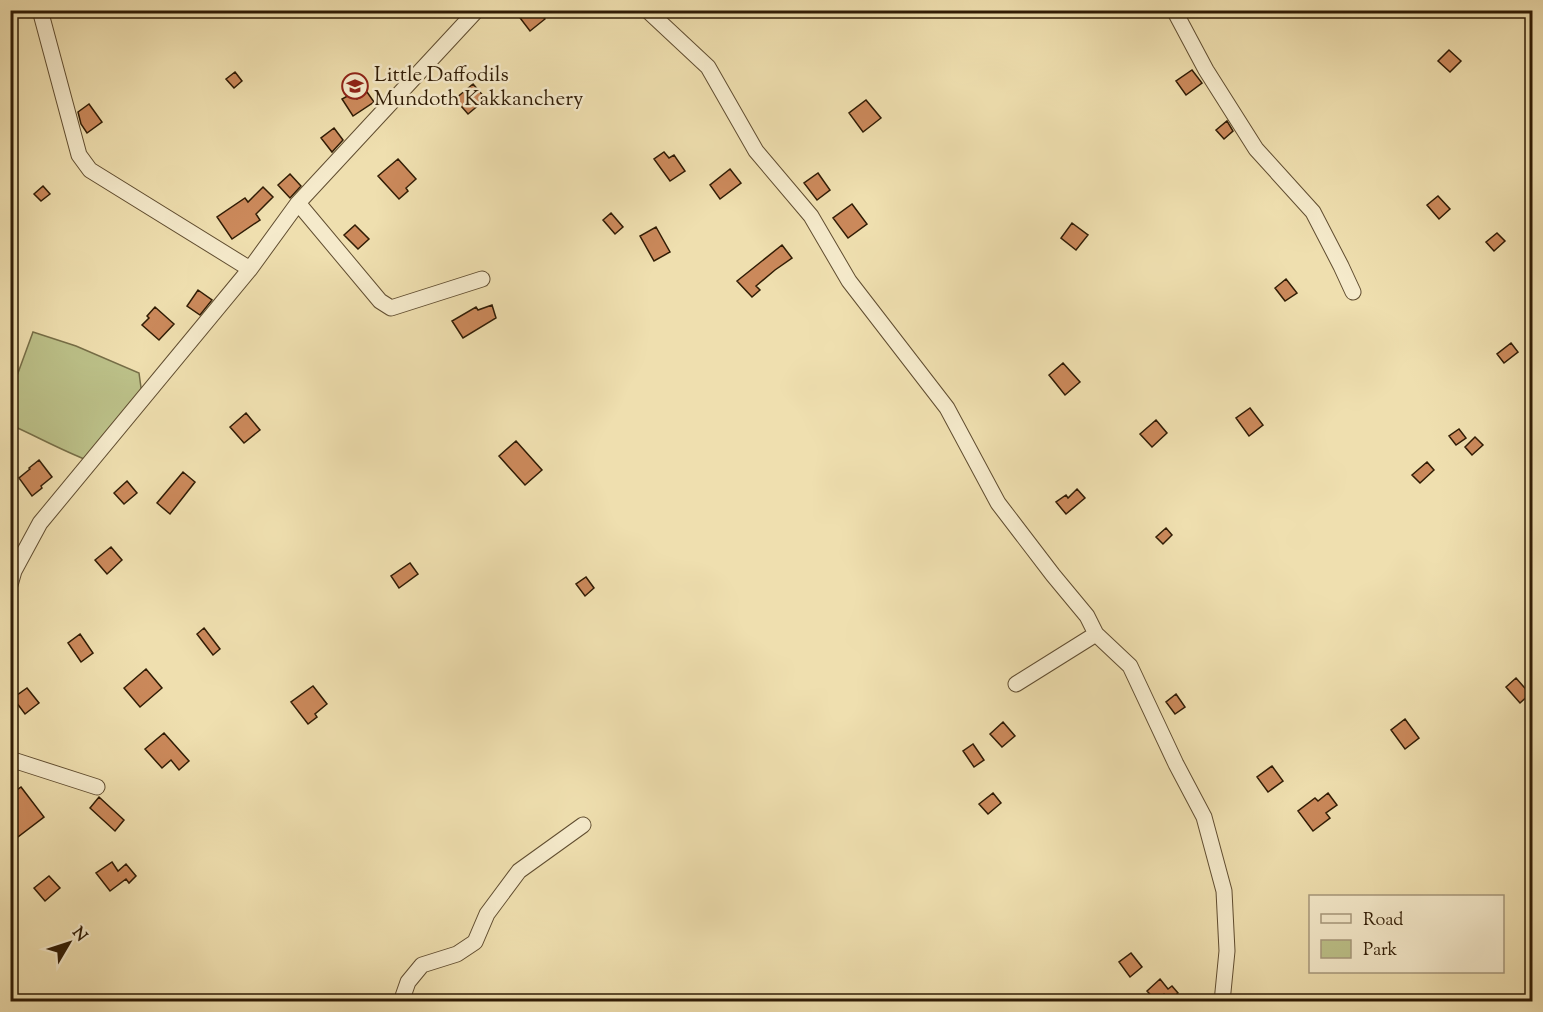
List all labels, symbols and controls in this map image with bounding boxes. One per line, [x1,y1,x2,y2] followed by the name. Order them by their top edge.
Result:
[374,61,584,115] place label: Little Daffodils Mundoth Kakkanchery
[340,71,370,101] school or university icon: Little Daffodils Mundoth Kakkanchery
[1309,895,1504,973] legend
[1363,908,1403,934] text: Road
[39,913,99,973] north arrow
[66,923,92,948] text: N
[1363,938,1398,964] text: Park

